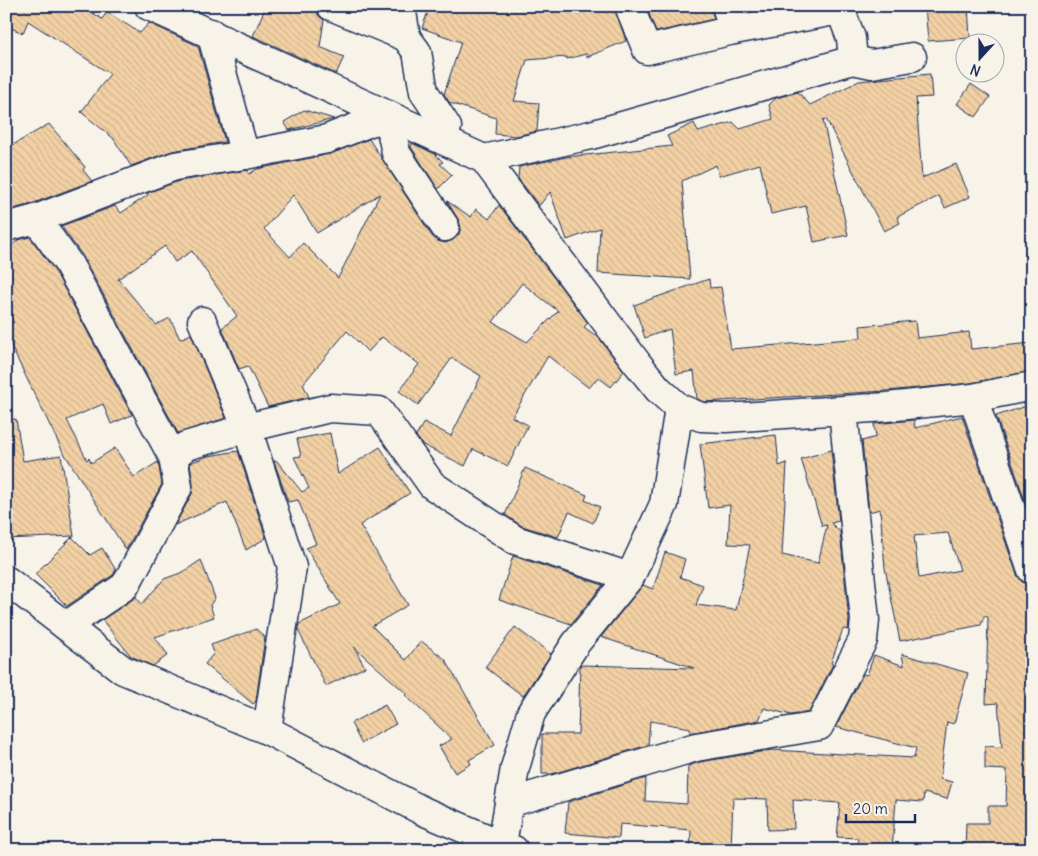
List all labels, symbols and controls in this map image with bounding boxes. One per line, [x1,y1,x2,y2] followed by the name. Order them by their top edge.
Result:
[956,32,1006,82] north arrow
[968,60,983,80] text: N
[846,791,914,823] scale bar
[853,799,888,818] text: 20 m

